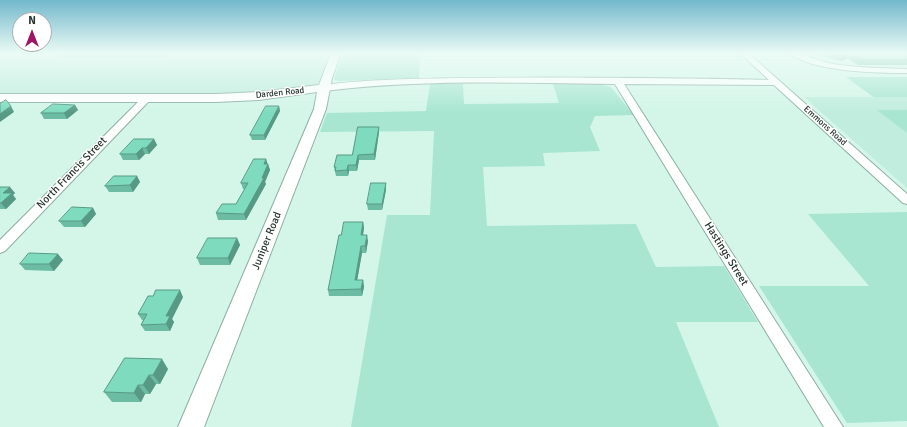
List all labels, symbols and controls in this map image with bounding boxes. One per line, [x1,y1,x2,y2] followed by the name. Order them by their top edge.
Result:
[12,12,52,52] north arrow
[28,14,36,27] text: N
[255,85,305,101] street label: Darden Road
[801,104,849,148] street label: Emmons Road
[34,134,110,212] street label: North Francis Street
[249,210,285,272] street label: Juniper Road
[701,220,751,288] street label: Hastings Street

